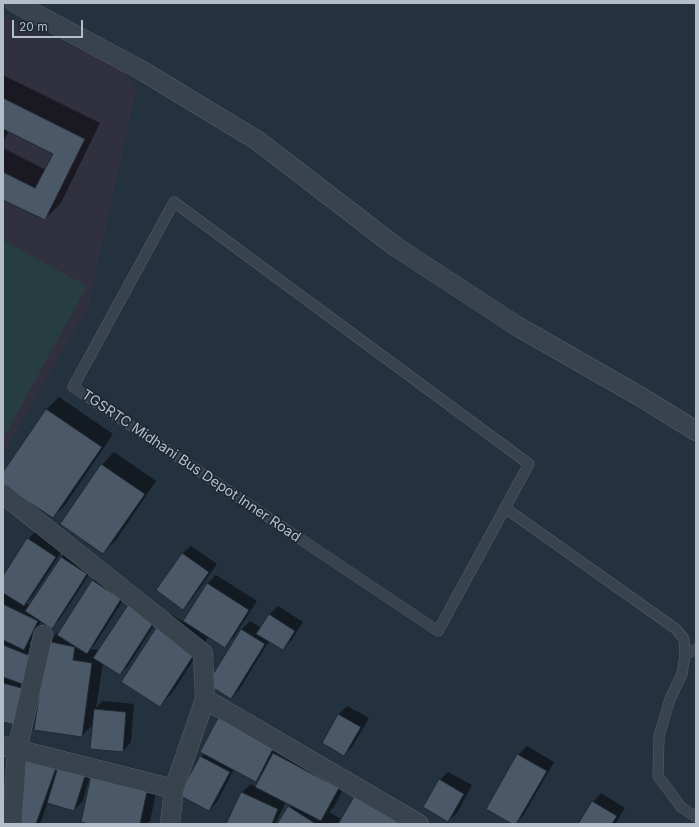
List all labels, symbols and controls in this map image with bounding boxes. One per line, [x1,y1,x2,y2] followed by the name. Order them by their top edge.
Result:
[14,12,85,38] scale bar
[19,19,48,34] text: 20 m
[78,386,304,546] street label: TGSRTC Midhani Bus Depot Inner Road

